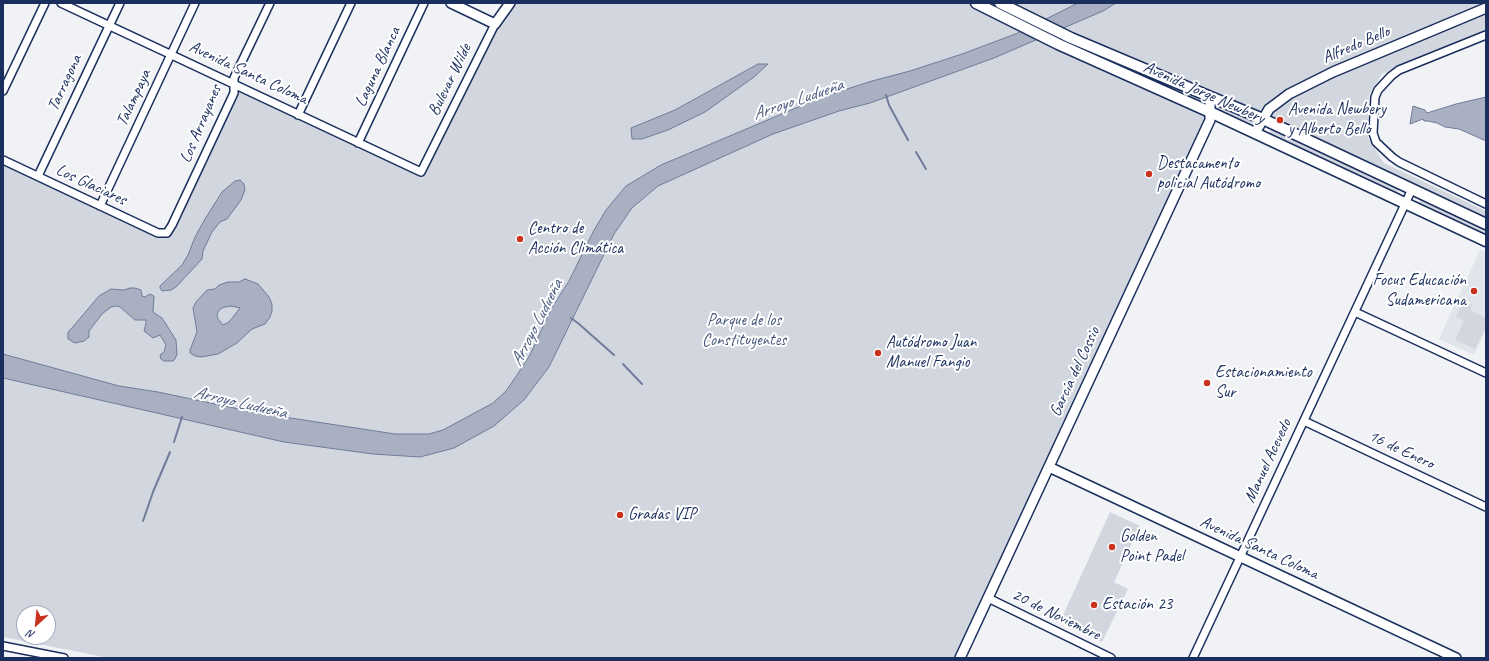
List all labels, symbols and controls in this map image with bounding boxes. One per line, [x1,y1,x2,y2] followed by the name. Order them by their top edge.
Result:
[1319,22,1393,68] street label: Alfredo Bello
[351,24,405,110] street label: Laguna Blanca
[186,37,310,109] street label: Avenida Santa Coloma
[424,41,476,119] street label: Bulevar Wilde
[43,52,87,114] street label: Tarragona
[1140,57,1268,129] street label: Avenida Jorge Newbery
[112,66,156,130] street label: Talampaya
[750,74,846,126] water label: Arroyo Ludueña
[175,82,227,166] street label: Los Arrayanes
[1288,100,1386,140] place label: Avenida Newbery y Alberto Bello
[1275,115,1285,125] marker: Avenida Newbery y Alberto Bello
[1157,154,1260,194] place label: Destacamento policial Autódromo
[52,160,130,210] street label: Los Glaciares
[1144,169,1154,179] marker: Destacamento policial Autódromo
[528,219,623,259] place label: Centro de Acción Climática
[515,234,525,244] marker: Centro de Acción Climática
[1373,271,1466,311] place label: Focus Educación Sudamericana
[506,276,568,370] water label: Arroyo Ludueña
[1469,286,1479,296] marker: Focus Educación Sudamericana
[702,311,786,351] park label: Parque de los Constituyentes
[1045,324,1105,420] street label: García del Cossio
[886,333,976,373] place label: Autódromo Juan Manuel Fangio
[873,348,883,358] marker: Autódromo Juan Manuel Fangio
[1215,363,1312,403] place label: Estacionamiento Sur
[1202,378,1212,388] marker: Estacionamiento Sur
[192,382,288,424] water label: Arroyo Ludueña
[1240,416,1296,506] street label: Manuel Acevedo
[1365,426,1437,474] street label: 16 de Enero
[628,505,696,525] place label: Gradas VIP
[615,510,625,520] marker: Gradas VIP
[1197,512,1321,584] street label: Avenida Santa Coloma
[1120,527,1184,567] place label: Golden Point Padel
[1107,542,1117,552] marker: Golden Point Padel
[1008,585,1104,645] street label: 20 de Noviembre
[1102,595,1172,615] place label: Estación 23
[1089,600,1099,610] marker: Estación 23
[16,605,56,645] north arrow
[25,627,37,643] text: N

